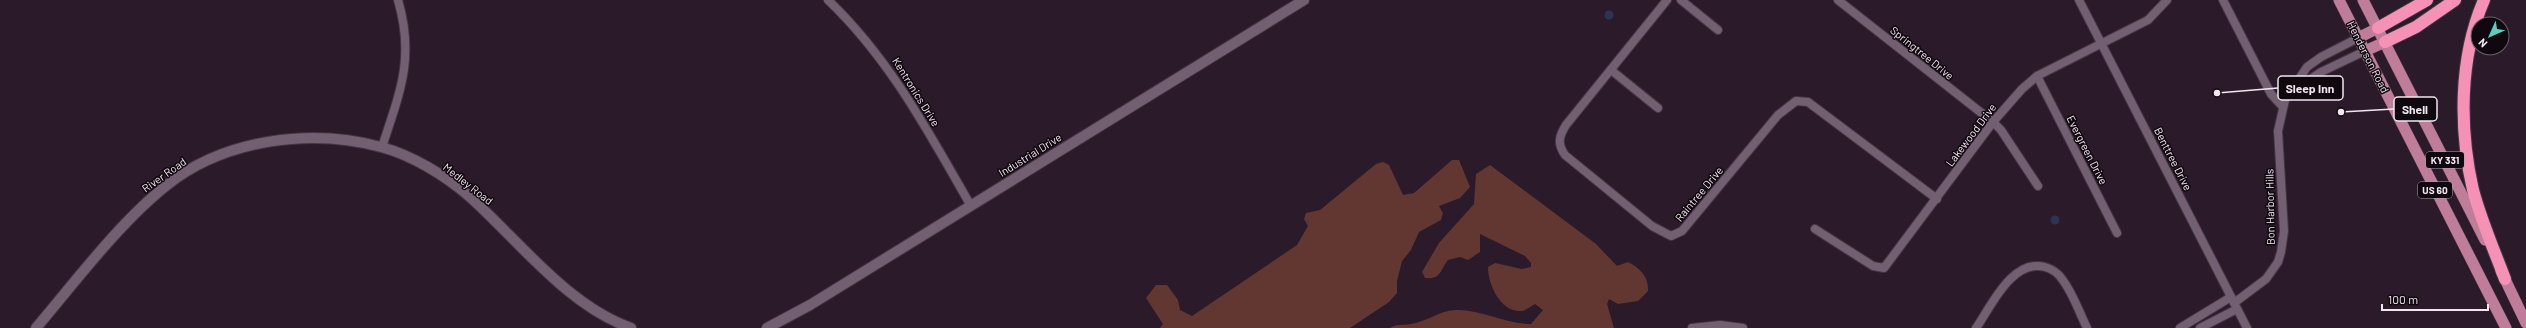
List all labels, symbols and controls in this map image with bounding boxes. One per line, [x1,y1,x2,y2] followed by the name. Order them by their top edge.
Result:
[2470,16,2510,56] north arrow
[2345,19,2392,95] street label: Henderson Road
[1888,23,1957,82] street label: Springtree Drive
[2475,36,2490,51] text: N
[890,55,943,129] street label: Kentronics Drive
[2278,76,2343,100] callout: Sleep Inn
[2286,81,2334,95] text: Sleep Inn
[2394,97,2437,121] callout: Shell
[1943,101,1999,169] street label: Lakewood Drive
[2402,102,2428,116] text: Shell
[2064,113,2110,187] street label: Evergreen Drive
[2152,125,2195,193] street label: Benttree Drive
[996,130,1064,179] street label: Industrial Drive
[2426,152,2464,168] road number: KY 331
[139,155,188,195] street label: River Road
[441,160,496,207] street label: Medley Road
[1672,164,1725,224] street label: Raintree Drive
[2262,169,2277,245] street label: Bon Harbor Hills
[2418,182,2452,198] road number: US 60
[2382,286,2488,312] scale bar
[2388,292,2418,306] text: 100 m

